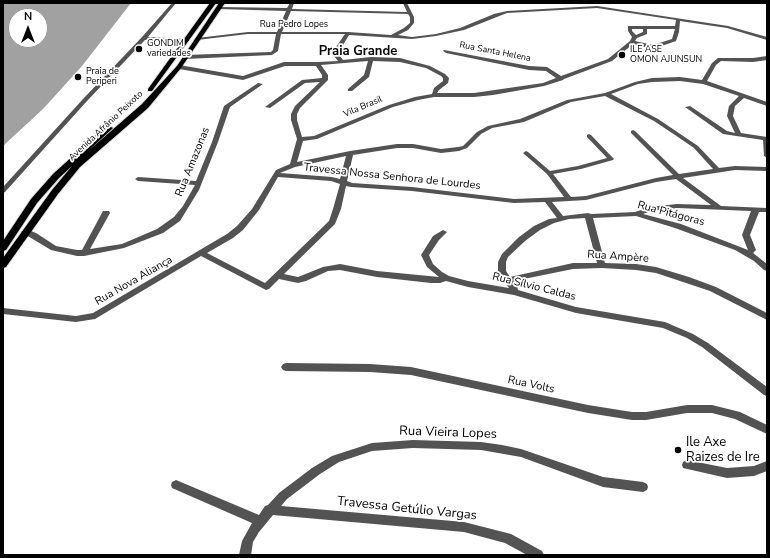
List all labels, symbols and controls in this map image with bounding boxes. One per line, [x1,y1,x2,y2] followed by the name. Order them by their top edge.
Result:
[8,8,48,48] north arrow
[24,9,32,24] text: N
[260,20,328,30] street label: Rua Pedro Lopes
[147,39,191,60] place label: GONDIM variedades
[458,40,532,64] street label: Rua Santa Helena
[134,44,144,54] marker: GONDIM variedades
[319,44,397,60] district label: Praia Grande
[630,45,702,66] place label: ILE ASE OMON AJUNSUN
[617,50,627,60] marker: ILE ASE OMON AJUNSUN
[86,67,119,88] place label: Praia de Periperi
[73,72,83,82] marker: Praia de Periperi
[67,89,145,163] street label: Avenida Afrânio Peixoto
[342,94,384,120] street label: Vila Brasil
[173,125,213,199] street label: Rua Amazonas
[303,161,481,193] street label: Travessa Nossa Senhora de Lourdes
[636,199,706,229] street label: Rua Pitágoras
[587,248,649,266] street label: Rua Ampère
[93,253,175,309] street label: Rua Nova Aliança
[491,270,577,304] street label: Rua Sílvio Caldas
[506,374,556,396] street label: Rua Volts
[399,423,497,443] street label: Rua Vieira Lopes
[686,435,760,466] place label: Ile Axe Raizes de Ire
[673,445,683,455] marker: Ile Axe Raizes de Ire
[336,494,478,524] street label: Travessa Getúlio Vargas

